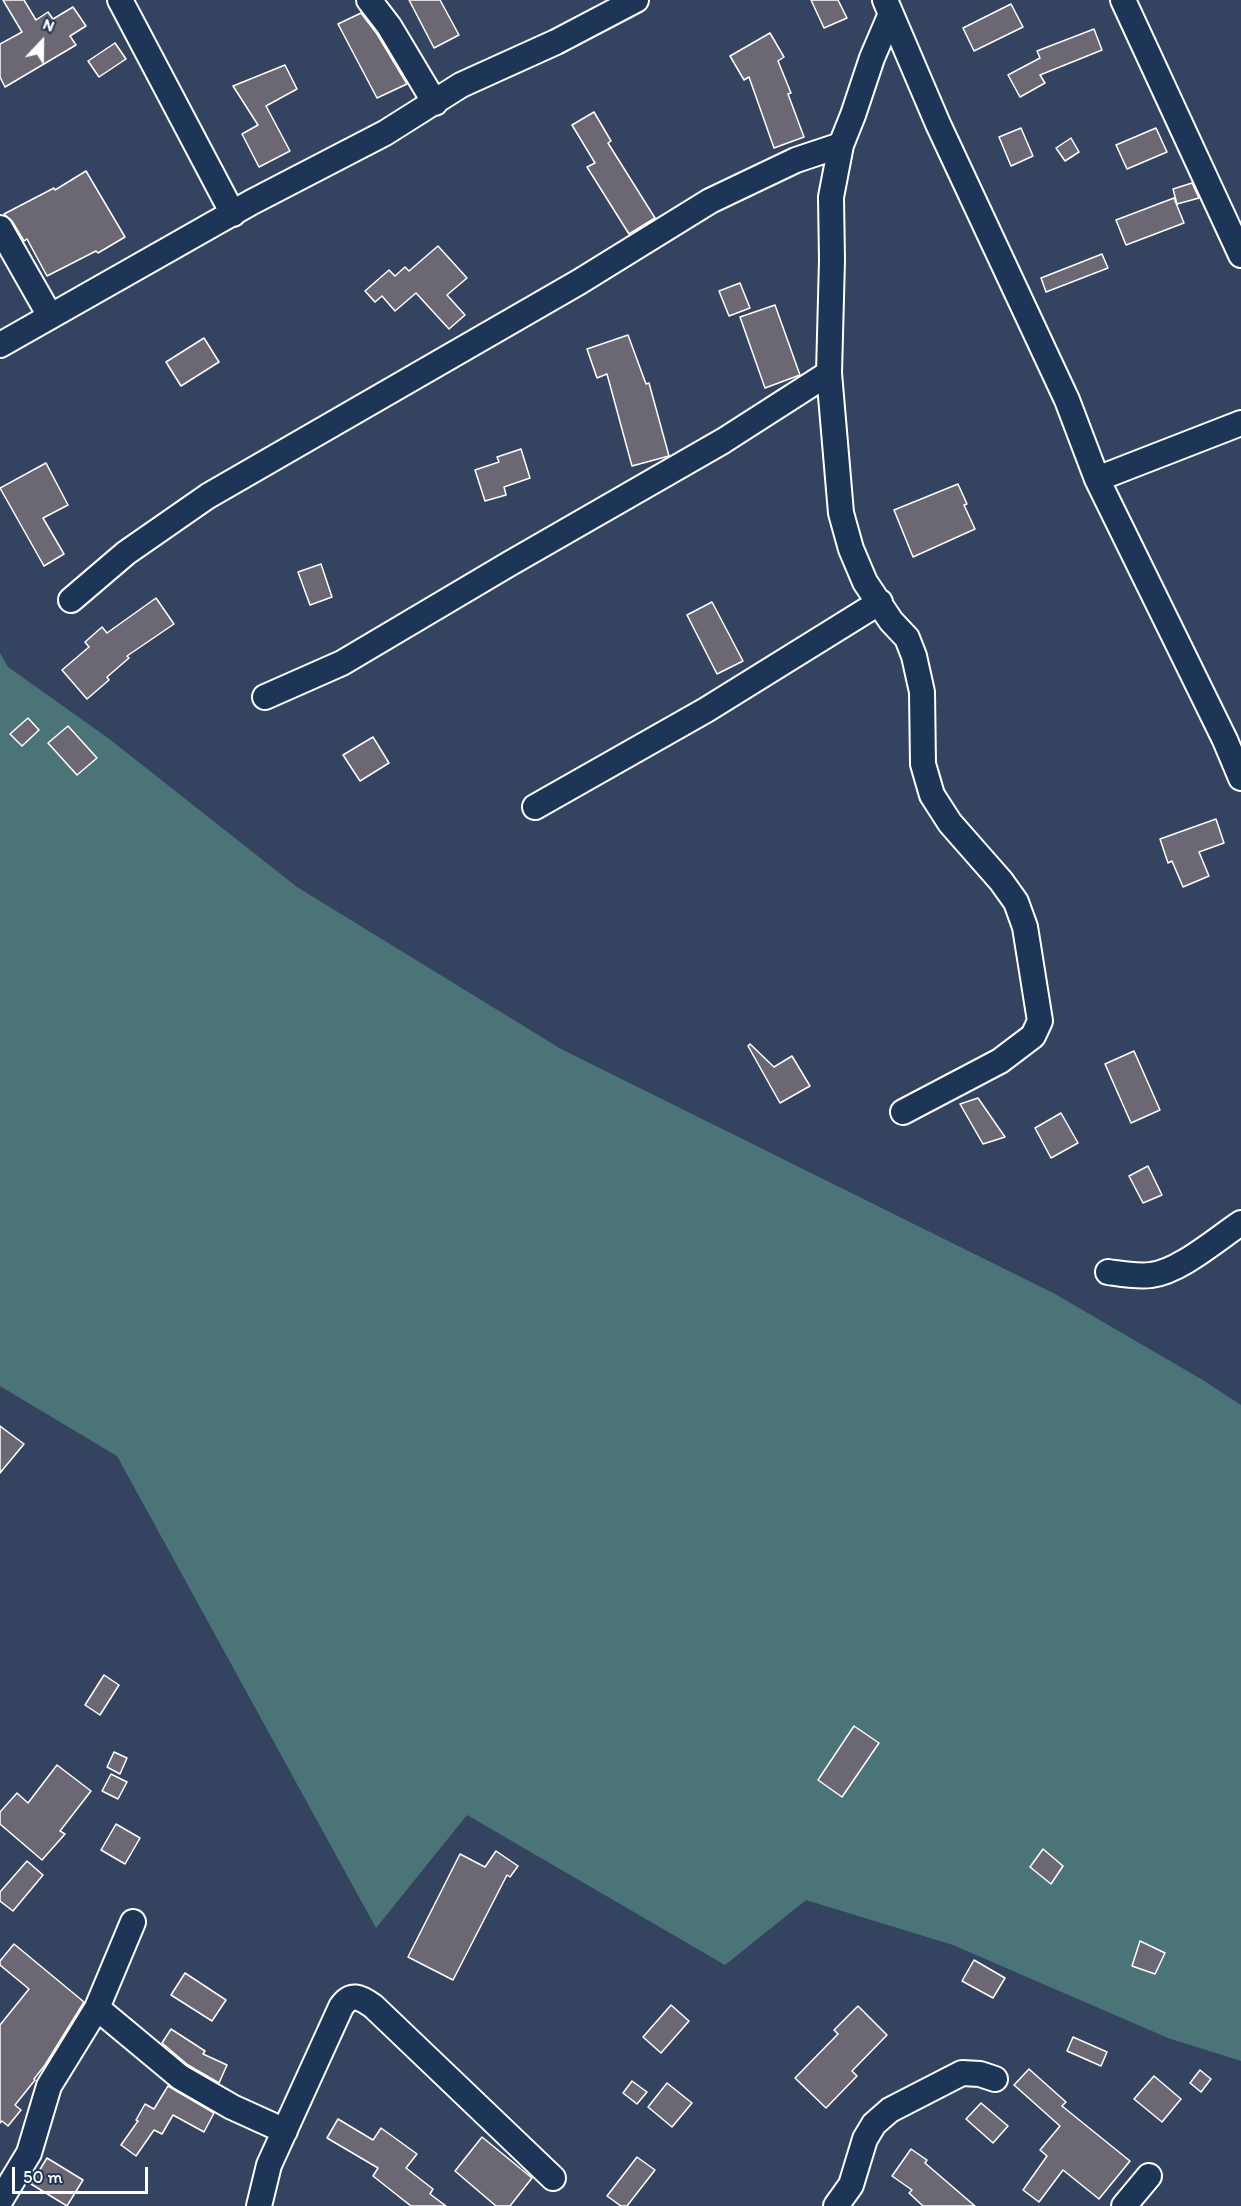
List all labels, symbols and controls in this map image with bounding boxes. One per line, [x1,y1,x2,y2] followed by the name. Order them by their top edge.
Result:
[12,12,72,72] north arrow
[40,14,58,36] text: N
[15,2155,152,2193] scale bar
[23,2166,63,2188] text: 50 m

